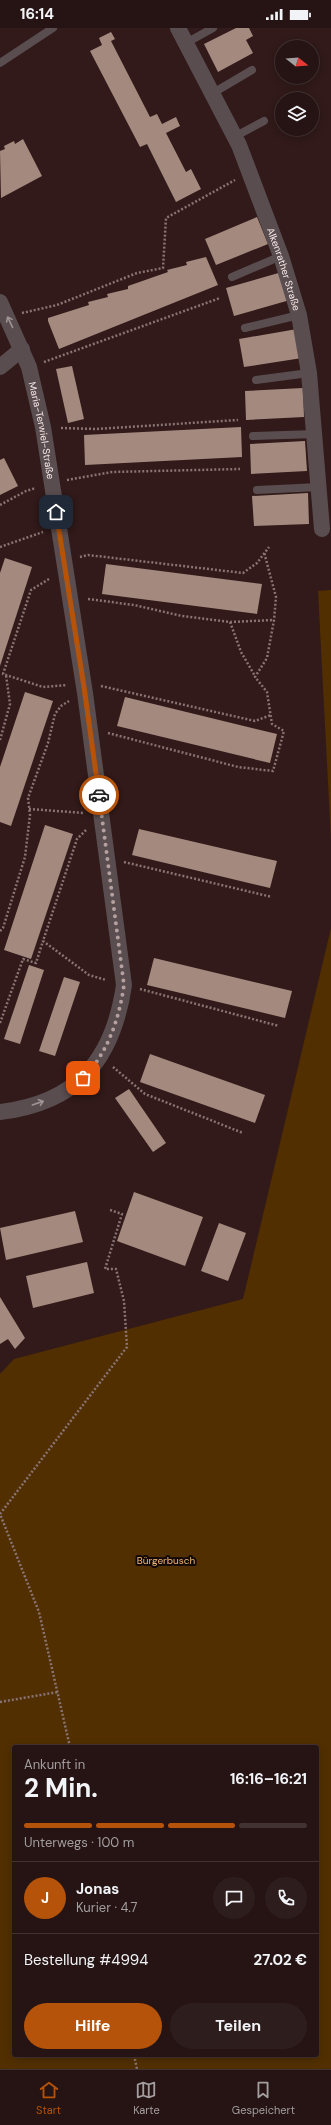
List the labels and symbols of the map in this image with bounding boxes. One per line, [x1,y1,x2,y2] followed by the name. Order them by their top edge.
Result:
[275,40,319,84] north arrow
[264,226,304,313] street label: Alkenrather Straße
[6,316,13,328] one-way arrow
[26,380,58,480] street label: Maria-Terwiel-Straße
[39,495,73,529] pin
[79,775,119,815] courier
[66,1061,100,1095] pin
[31,1099,44,1106] one-way arrow
[137,1554,196,1567] park label: Bürgerbusch

